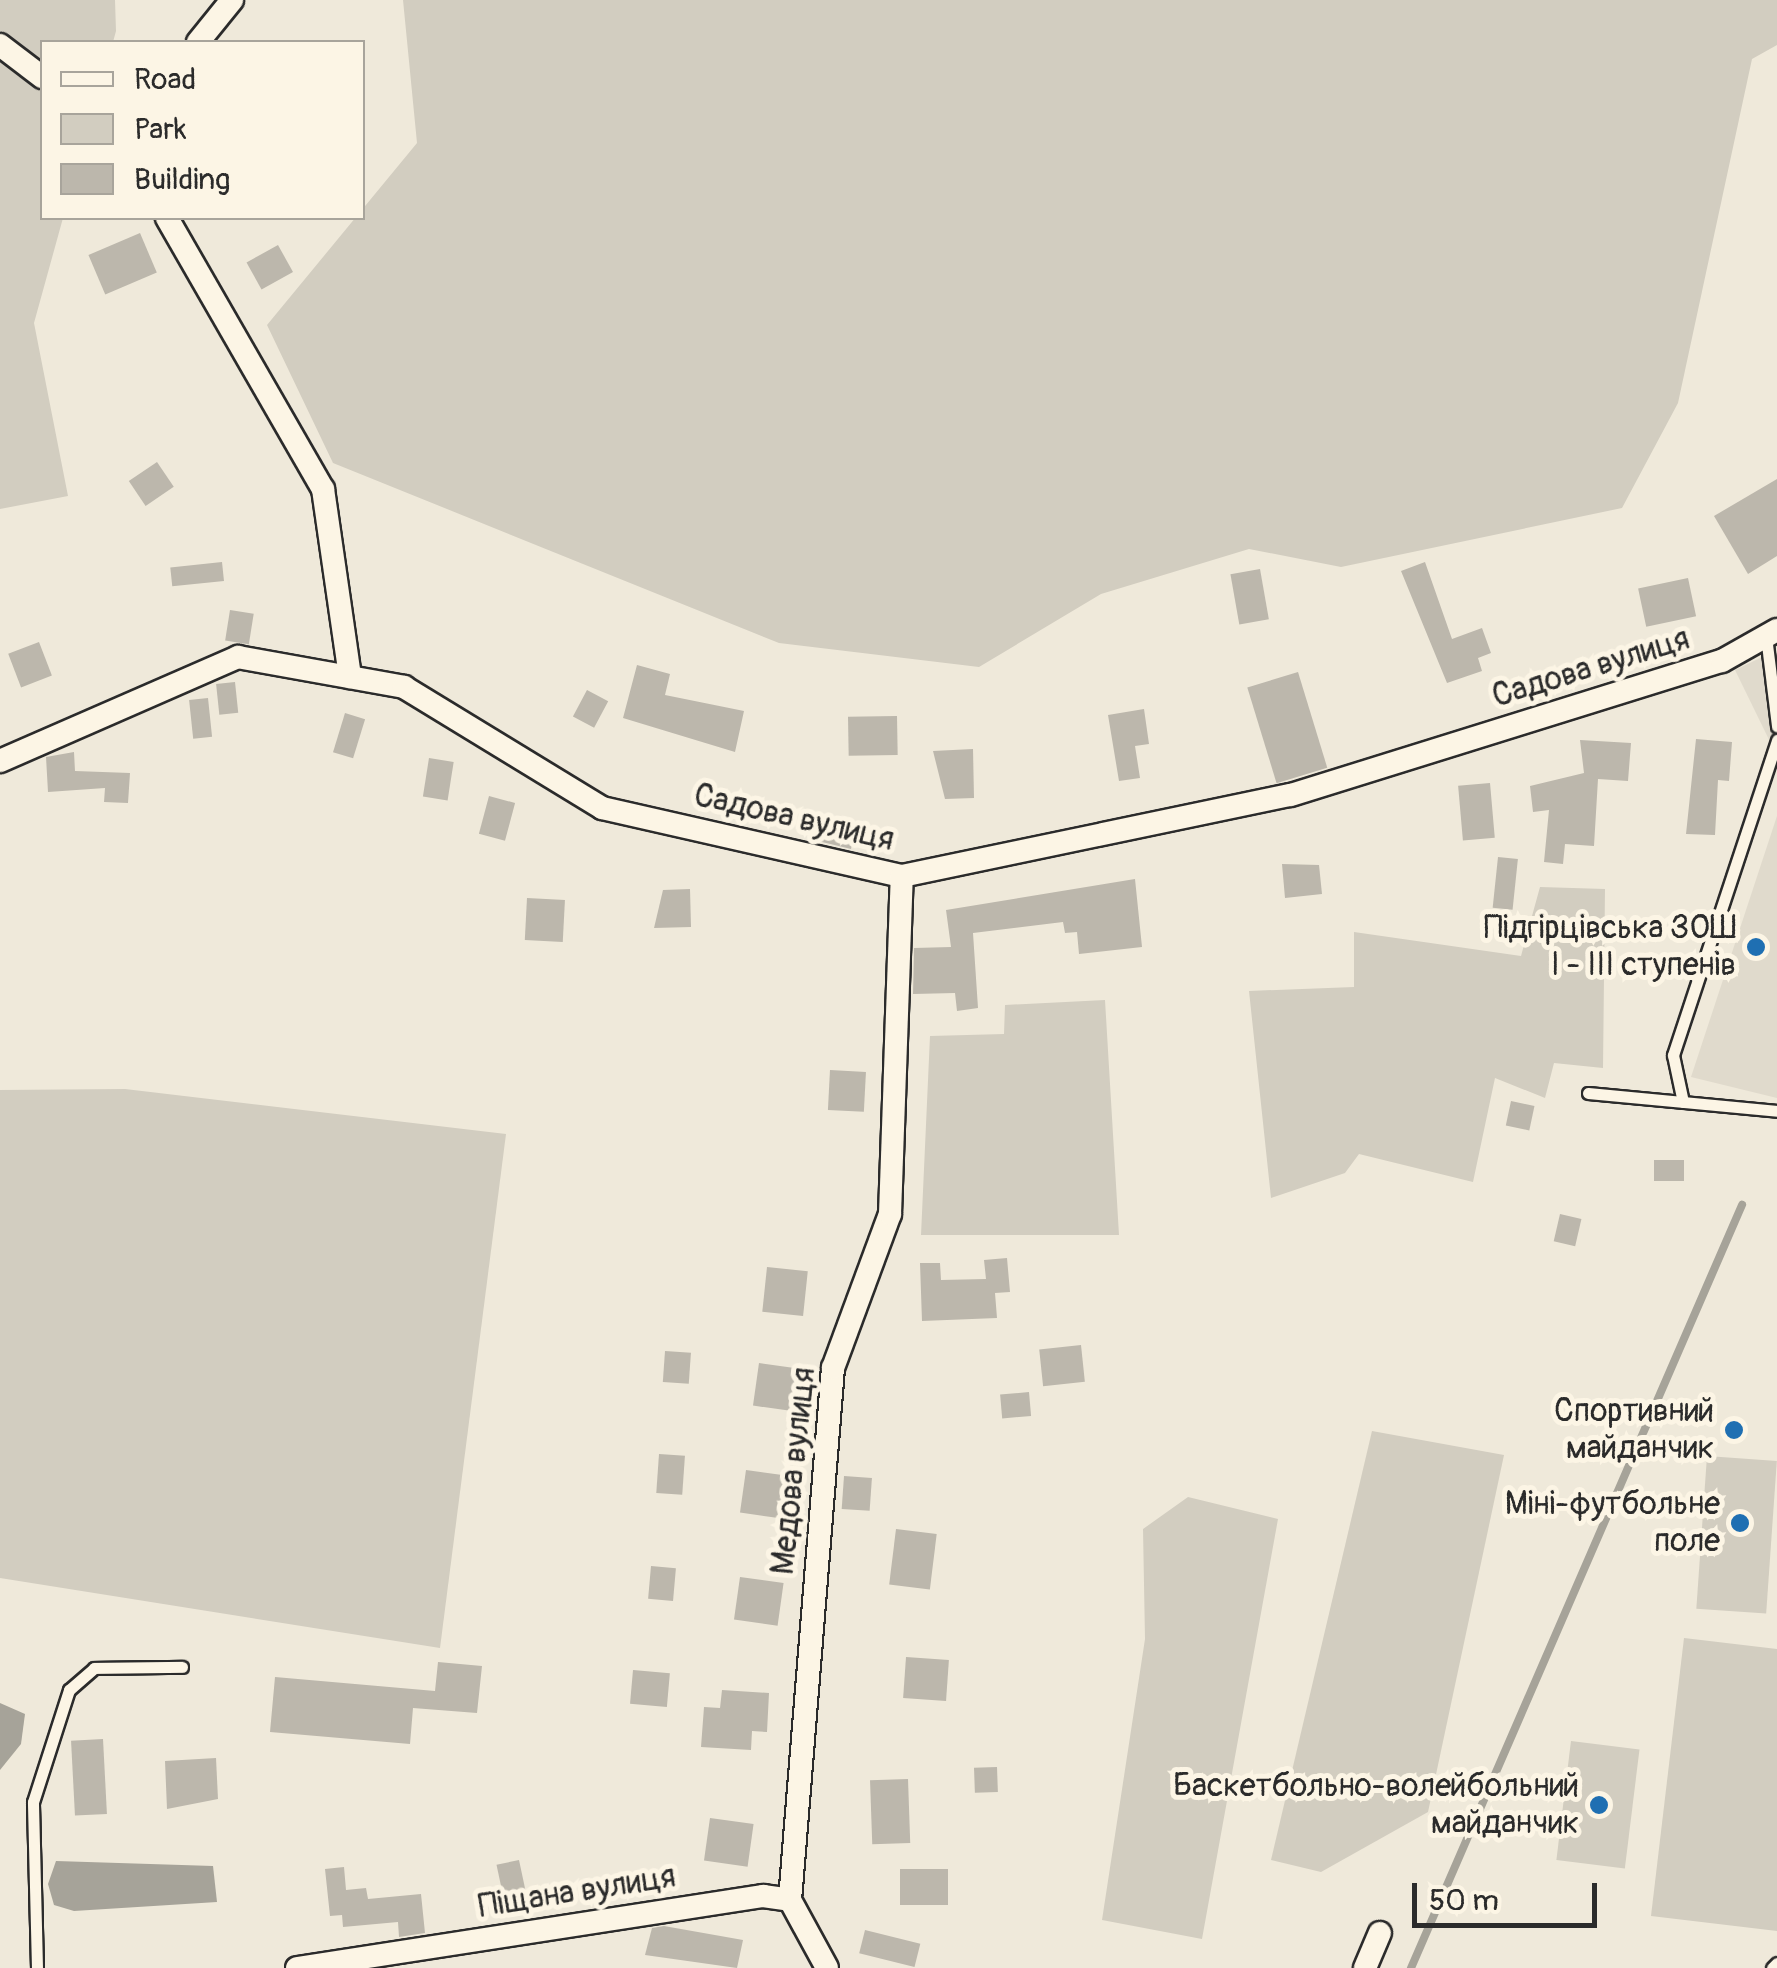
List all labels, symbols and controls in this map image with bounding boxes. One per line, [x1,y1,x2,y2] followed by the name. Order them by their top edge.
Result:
[40,40,365,220] legend
[134,61,196,98] text: Road
[134,111,187,148] text: Park
[134,161,230,198] text: Building
[1488,620,1694,716] street label: Садова вулиця
[690,776,898,860] street label: Садова вулиця
[1484,910,1736,985] place label: Підгірцівська ЗОШ І - ІІІ ступенів
[1745,936,1767,958] marker: Підгірцівська ЗОШ І - ІІІ ступенів
[764,1365,824,1577] street label: Медова вулиця
[1554,1393,1714,1468] place label: Спортивний майданчик
[1723,1419,1745,1441] marker: Спортивний майданчик
[1505,1486,1720,1561] place label: Міні-футбольне поле
[1729,1512,1751,1534] marker: Міні-футбольне поле
[1173,1768,1579,1843] place label: Баскетбольно-волейбольний майданчик
[1588,1794,1610,1816] marker: Баскетбольно-волейбольний майданчик
[476,1857,678,1927] street label: Піщана вулиця
[1417,1863,1602,1925] scale bar
[1429,1882,1499,1919] text: 50 m

